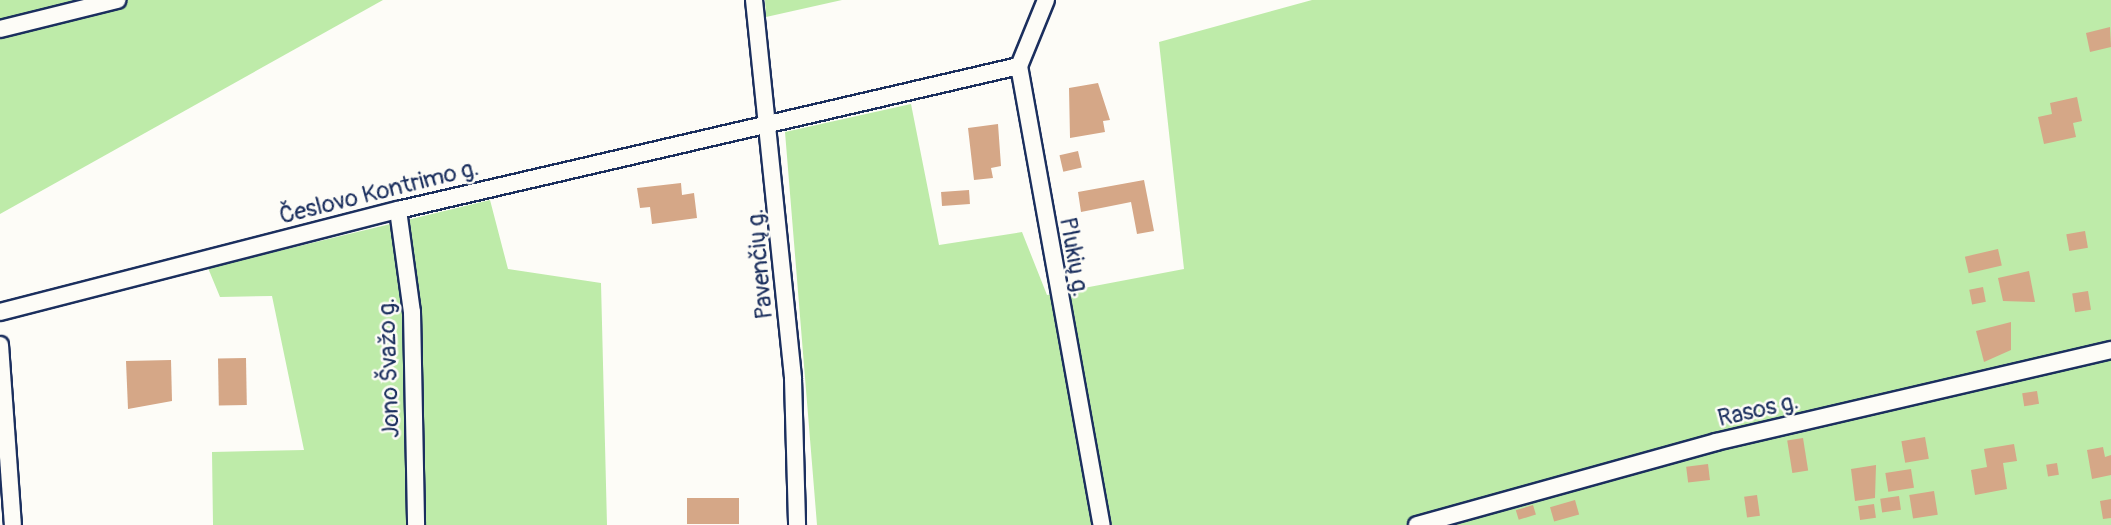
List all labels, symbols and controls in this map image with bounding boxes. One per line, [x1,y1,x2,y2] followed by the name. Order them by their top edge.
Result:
[276,153,482,231] street label: Česlovo Kontrimo g.
[741,208,779,320] street label: Pavenčių g.
[1053,215,1095,299] street label: Plukių g.
[372,297,406,439] street label: Jono Švažo g.
[1715,387,1801,433] street label: Rasos g.

